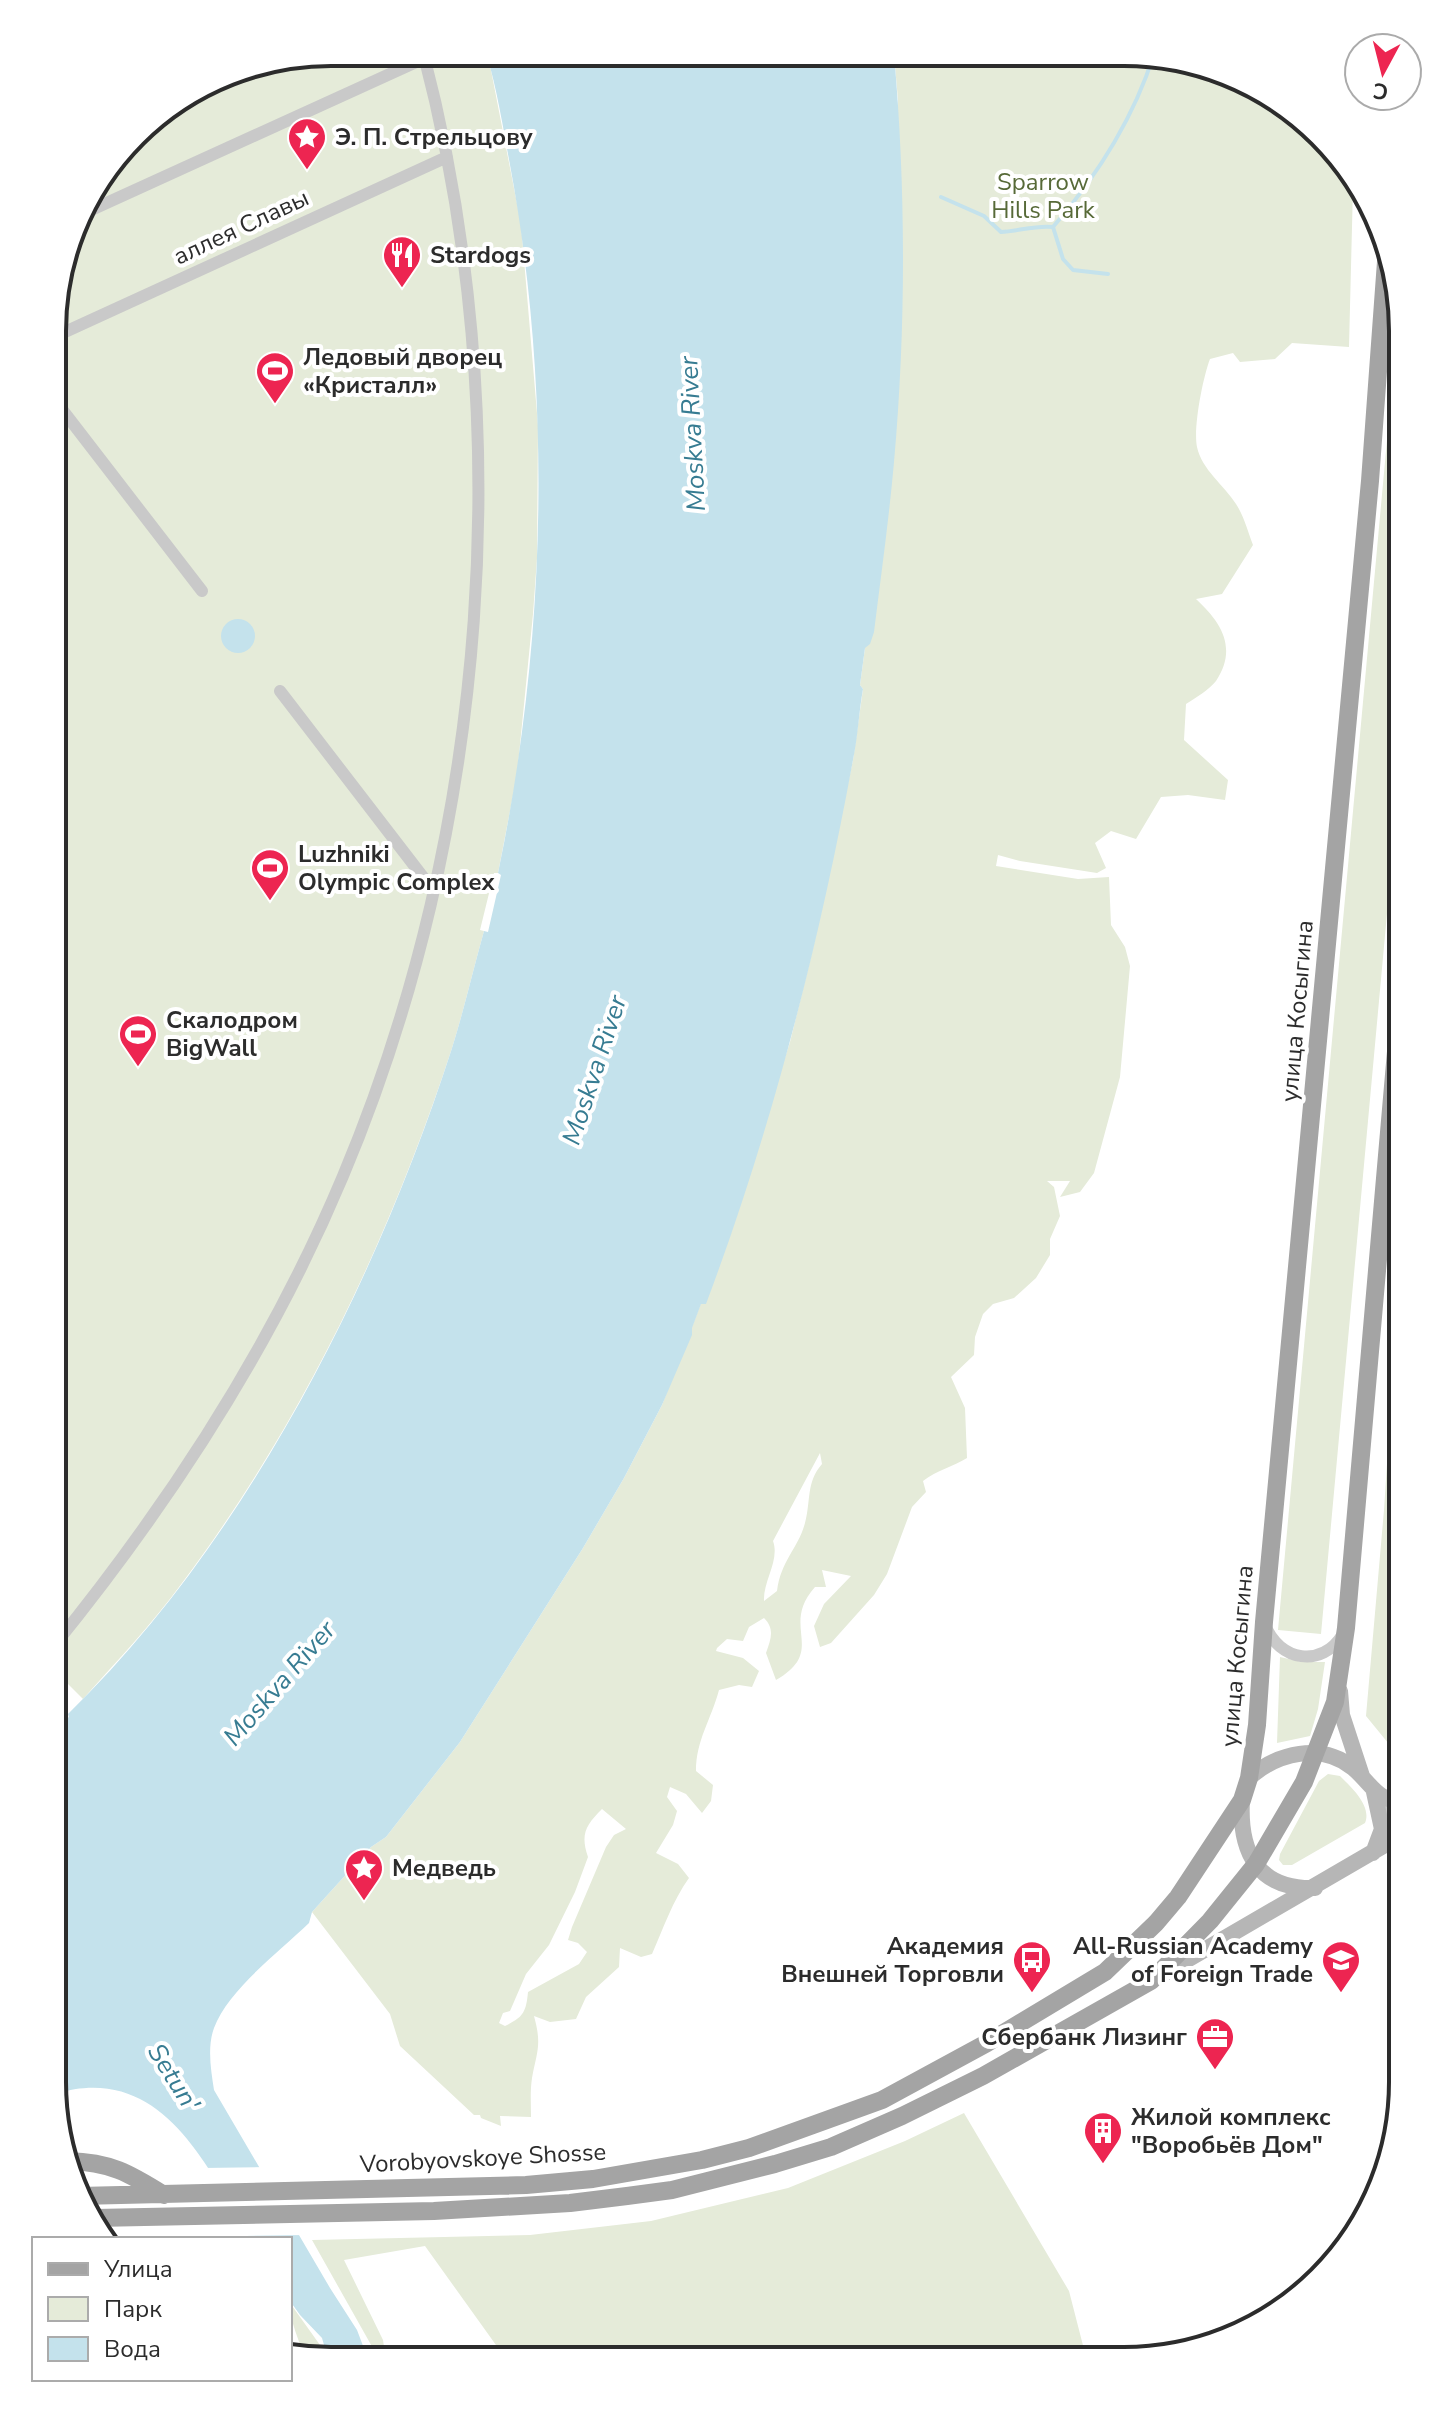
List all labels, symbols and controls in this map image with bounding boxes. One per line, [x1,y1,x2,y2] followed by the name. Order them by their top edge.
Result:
[1343,32,1423,112] north arrow
[1371,75,1390,107] text: С
[286,116,328,171] place icon: Э. П. Стрельцову
[335,121,533,153] place label: Э. П. Стрельцову
[991,166,1096,226] park label: Sparrow Hills Park
[168,182,314,272] street label: аллея Славы
[381,234,423,289] restaurant icon: Stardogs
[430,239,531,271] place label: Stardogs
[303,341,502,401] place label: Ледовый дворец «Кристалл»
[254,350,296,405] sports icon: Ледовый дворец «Кристалл»
[671,355,714,512] water label: Moskva River
[298,838,495,898] place label: Luzhniki Olympic Complex
[249,847,291,902] sports icon: Luzhniki Olympic Complex
[1273,919,1321,1103] street label: улица Косыгина
[554,990,635,1149] water label: Moskva River
[166,1004,298,1064] place label: Скалодром BigWall
[117,1013,159,1068] sports icon: Скалодром BigWall
[1213,1564,1261,1748] street label: улица Косыгина
[215,1613,344,1753] water label: Moskva River
[343,1847,385,1902] place icon: Медведь
[392,1852,496,1884] place label: Медведь
[781,1930,1004,1990] place label: Академия Внешней Торговли
[1073,1930,1313,1990] place label: All-Russian Academy of Foreign Trade
[1011,1939,1053,1994] bus stop icon: Академия Внешней Торговли
[1320,1939,1362,1994] school or university icon: All-Russian Academy of Foreign Trade
[1194,2016,1236,2071] office icon: Сбербанк Лизинг
[981,2021,1187,2053] place label: Сбербанк Лизинг
[139,2037,208,2118] water label: Setun'
[1131,2101,1331,2161] place label: Жилой комплекс "Воробьёв Дом"
[1082,2110,1124,2165] building icon: Жилой комплекс "Воробьёв Дом"
[358,2136,607,2180] street label: Vorobyovskoye Shosse
[32,2237,292,2381] legend
[103,2253,173,2285] text: Улица
[104,2293,162,2325] text: Парк
[104,2333,161,2365] text: Вода

